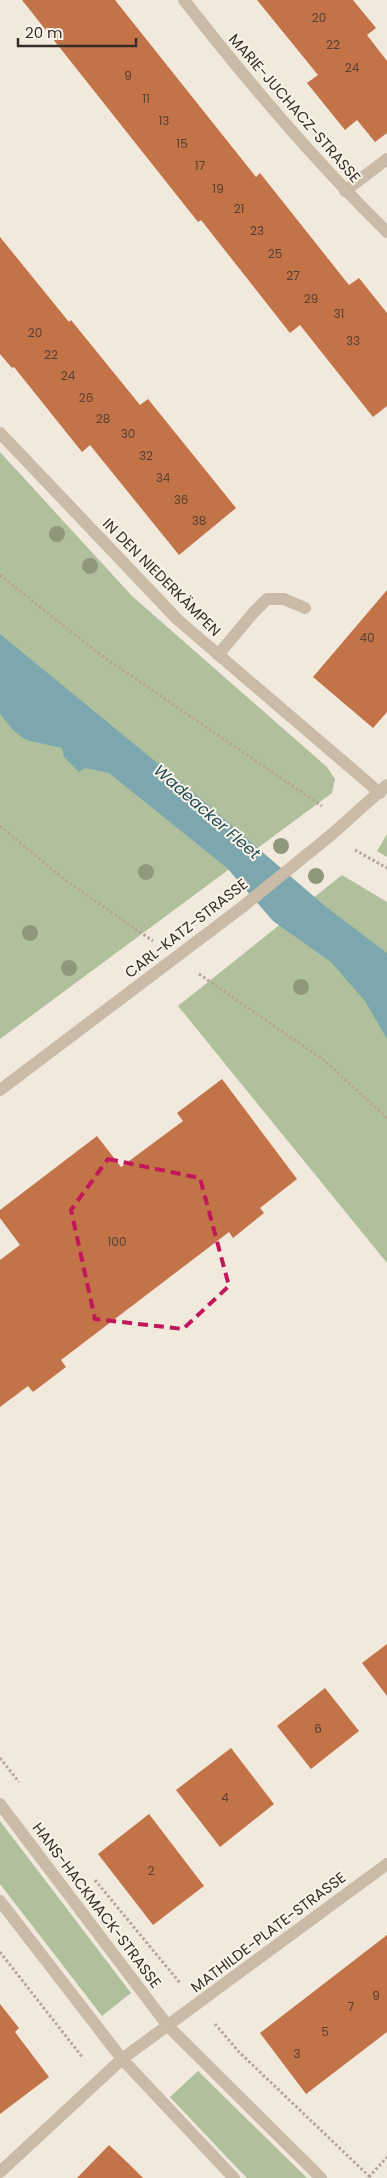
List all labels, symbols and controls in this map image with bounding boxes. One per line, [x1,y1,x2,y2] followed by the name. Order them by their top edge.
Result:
[312,9,326,26] house number: 20
[18,15,135,47] scale bar
[25,22,63,43] text: 20 m
[224,29,366,187] street label: MARIE-JUCHACZ-STRASSE
[326,36,340,53] house number: 22
[345,59,360,76] house number: 24
[124,67,132,84] house number: 9
[142,90,150,107] house number: 11
[159,112,169,129] house number: 13
[176,135,188,152] house number: 15
[195,157,206,174] house number: 17
[212,180,224,197] house number: 19
[234,200,244,217] house number: 21
[250,222,264,239] house number: 23
[268,245,282,262] house number: 25
[286,267,300,284] house number: 27
[304,290,318,307] house number: 29
[334,305,344,322] house number: 31
[28,324,42,341] house number: 20
[346,332,360,349] house number: 33
[44,346,58,363] house number: 22
[61,367,76,384] house number: 24
[79,389,93,406] house number: 26
[96,410,110,427] house number: 28
[121,425,135,442] house number: 30
[139,447,153,464] house number: 32
[156,469,171,486] house number: 34
[174,491,188,508] house number: 36
[192,512,206,529] house number: 38
[98,513,226,641] street label: IN DEN NIEDERKÄMPEN
[359,629,375,646] house number: 40
[149,759,266,865] water label: Wadeacker Fleet
[120,873,252,983] street label: CARL-KATZ-STRASSE
[108,1233,126,1250] house number: 100
[314,1720,322,1737] house number: 6
[221,1789,229,1806] house number: 4
[28,1818,166,1992] street label: HANS-HACKMACK-STRASSE
[148,1862,155,1879] house number: 2
[186,1867,350,1997] street label: MATHILDE-PLATE-STRASSE
[372,1987,380,2004] house number: 9
[348,1998,355,2015] house number: 7
[321,2023,329,2040] house number: 5
[293,2045,301,2062] house number: 3

